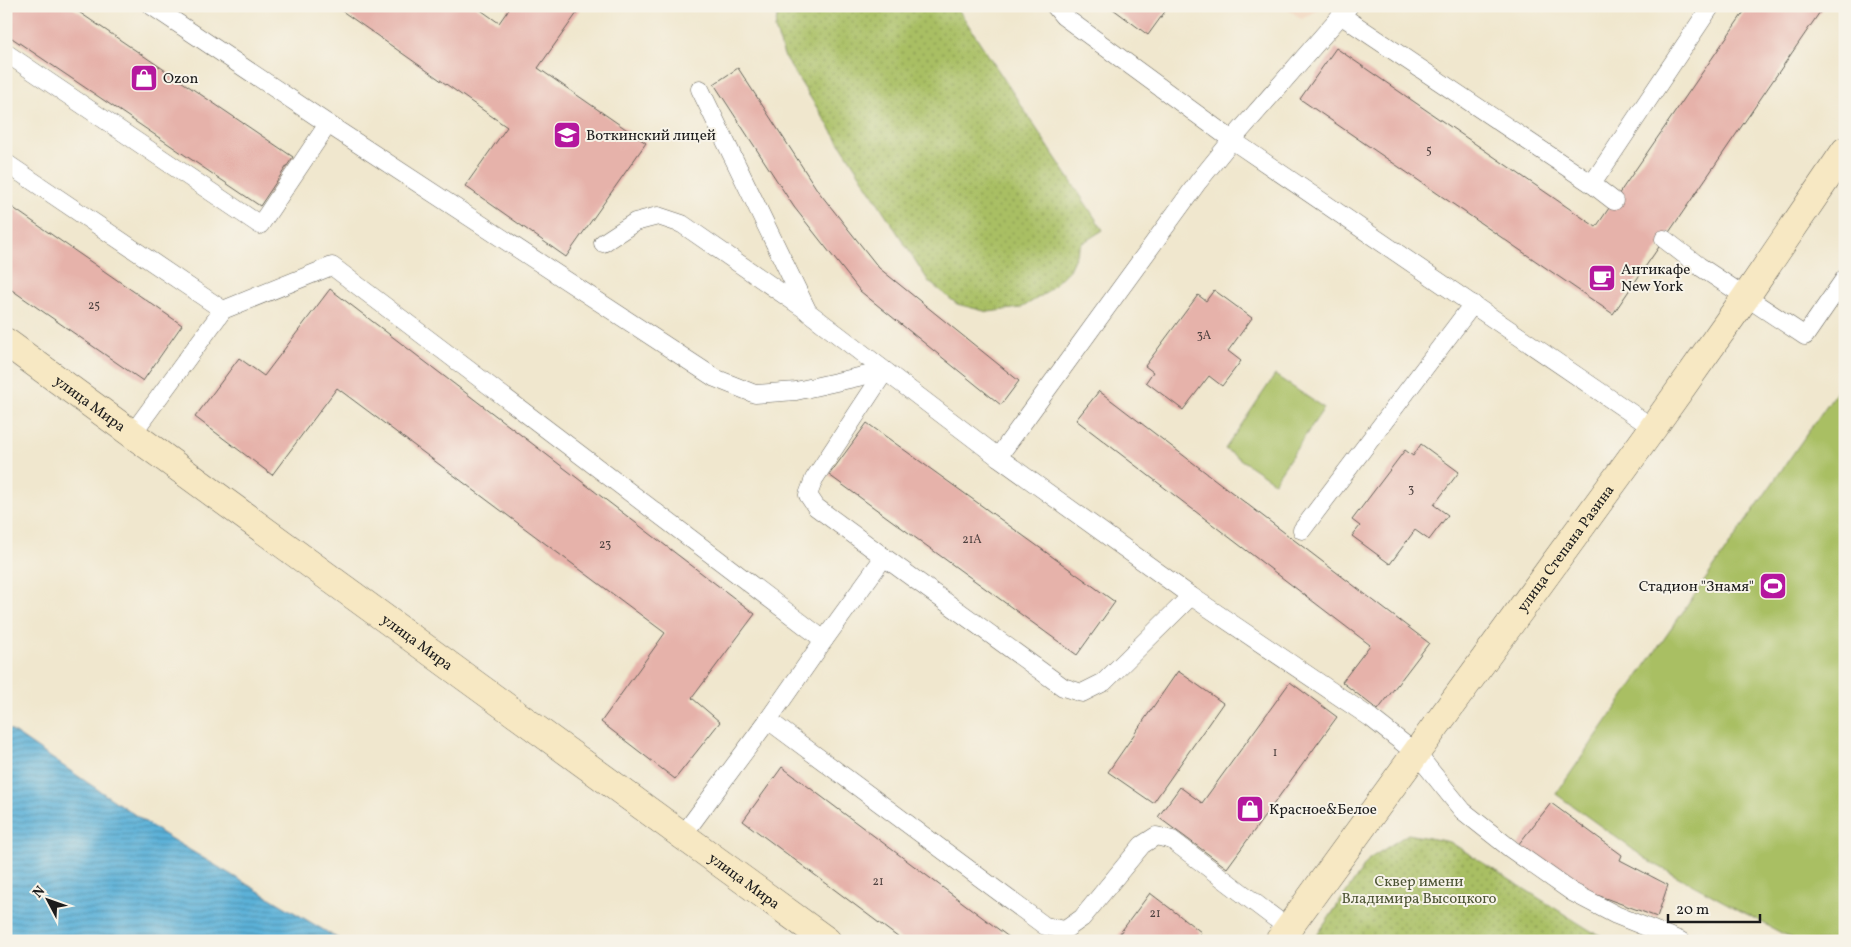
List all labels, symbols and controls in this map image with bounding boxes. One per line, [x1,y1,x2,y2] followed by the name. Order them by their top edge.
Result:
[129,63,159,93] shop icon: Ozon
[163,69,198,90] place label: Ozon
[552,120,582,150] school or university icon: Воткинский лицей
[586,126,716,147] place label: Воткинский лицей
[1426,143,1432,159] house number: 5
[1621,260,1690,298] place label: Антикафе New York
[1587,263,1617,293] cafe icon: Антикафе New York
[88,298,100,314] house number: 25
[1197,328,1212,344] house number: 3А
[49,371,129,438] street label: улица Мира
[1513,481,1620,617] street label: улица Степана Разина
[1408,482,1414,498] house number: 3
[962,532,982,548] house number: 21А
[599,537,611,553] house number: 23
[1758,571,1788,601] sports icon: Стадион "Знамя"
[1639,577,1754,598] place label: Стадион "Знамя"
[376,610,456,676] street label: улица Мира
[1273,745,1277,761] house number: 1
[1235,794,1265,824] shop icon: Красное&Белое
[1269,800,1377,821] place label: Красное&Белое
[703,849,784,915] street label: улица Мира
[1341,872,1497,910] park label: Сквер имени Владимира Высоцкого
[22,874,72,924] north arrow
[872,874,884,890] house number: 21
[29,882,50,903] text: N
[1668,892,1761,924] scale bar
[1676,900,1709,921] text: 20 m
[1149,906,1161,922] house number: 21

